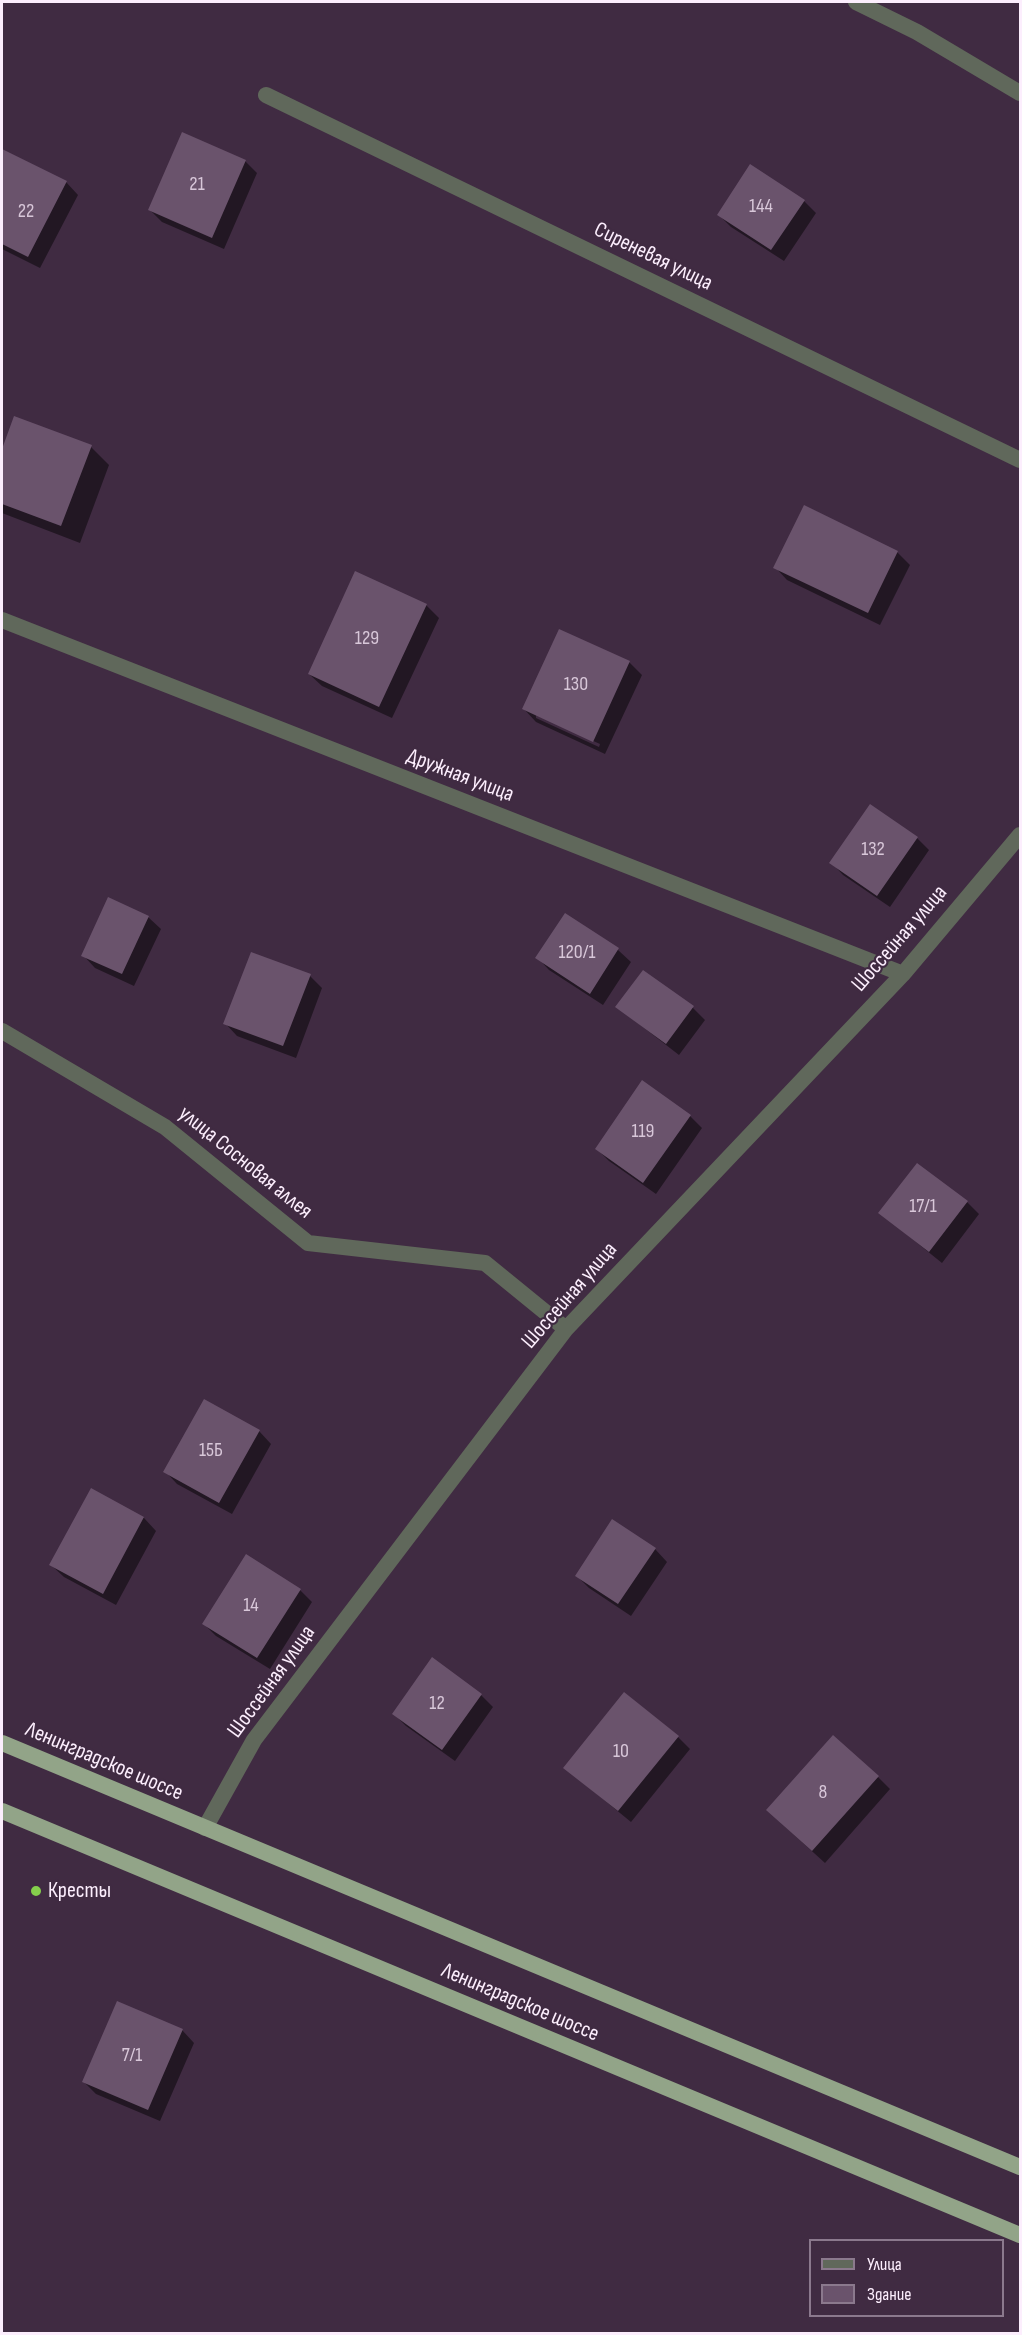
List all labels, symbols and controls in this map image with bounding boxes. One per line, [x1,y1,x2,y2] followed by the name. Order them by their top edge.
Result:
[189,173,205,197] house number: 21
[749,195,773,219] house number: 144
[18,200,34,224] house number: 22
[589,217,717,297] street label: Сиреневая улица
[355,627,379,651] house number: 129
[564,673,588,697] house number: 130
[403,743,517,809] street label: Дружная улица
[861,838,885,862] house number: 132
[847,880,953,998] street label: Шоссейная улица
[558,941,596,965] house number: 120/1
[173,1101,317,1225] street label: улица Сосновая аллея
[632,1120,654,1144] house number: 119
[909,1195,937,1219] house number: 17/1
[517,1237,623,1355] street label: Шоссейная улица
[199,1439,223,1463] house number: 15Б
[243,1594,259,1618] house number: 14
[222,1621,322,1743] street label: Шоссейная улица
[429,1692,445,1716] house number: 12
[21,1717,187,1807] street label: Ленинградское шоссе
[613,1740,629,1764] house number: 10
[819,1781,827,1805] house number: 8
[48,1878,111,1904] place label: Кресты
[29,1884,43,1898] marker: Кресты
[437,1958,603,2048] street label: Ленинградское шоссе
[122,2044,142,2068] house number: 7/1
[809,2239,1004,2317] legend
[867,2254,902,2275] text: Улица
[867,2284,912,2305] text: Здание

